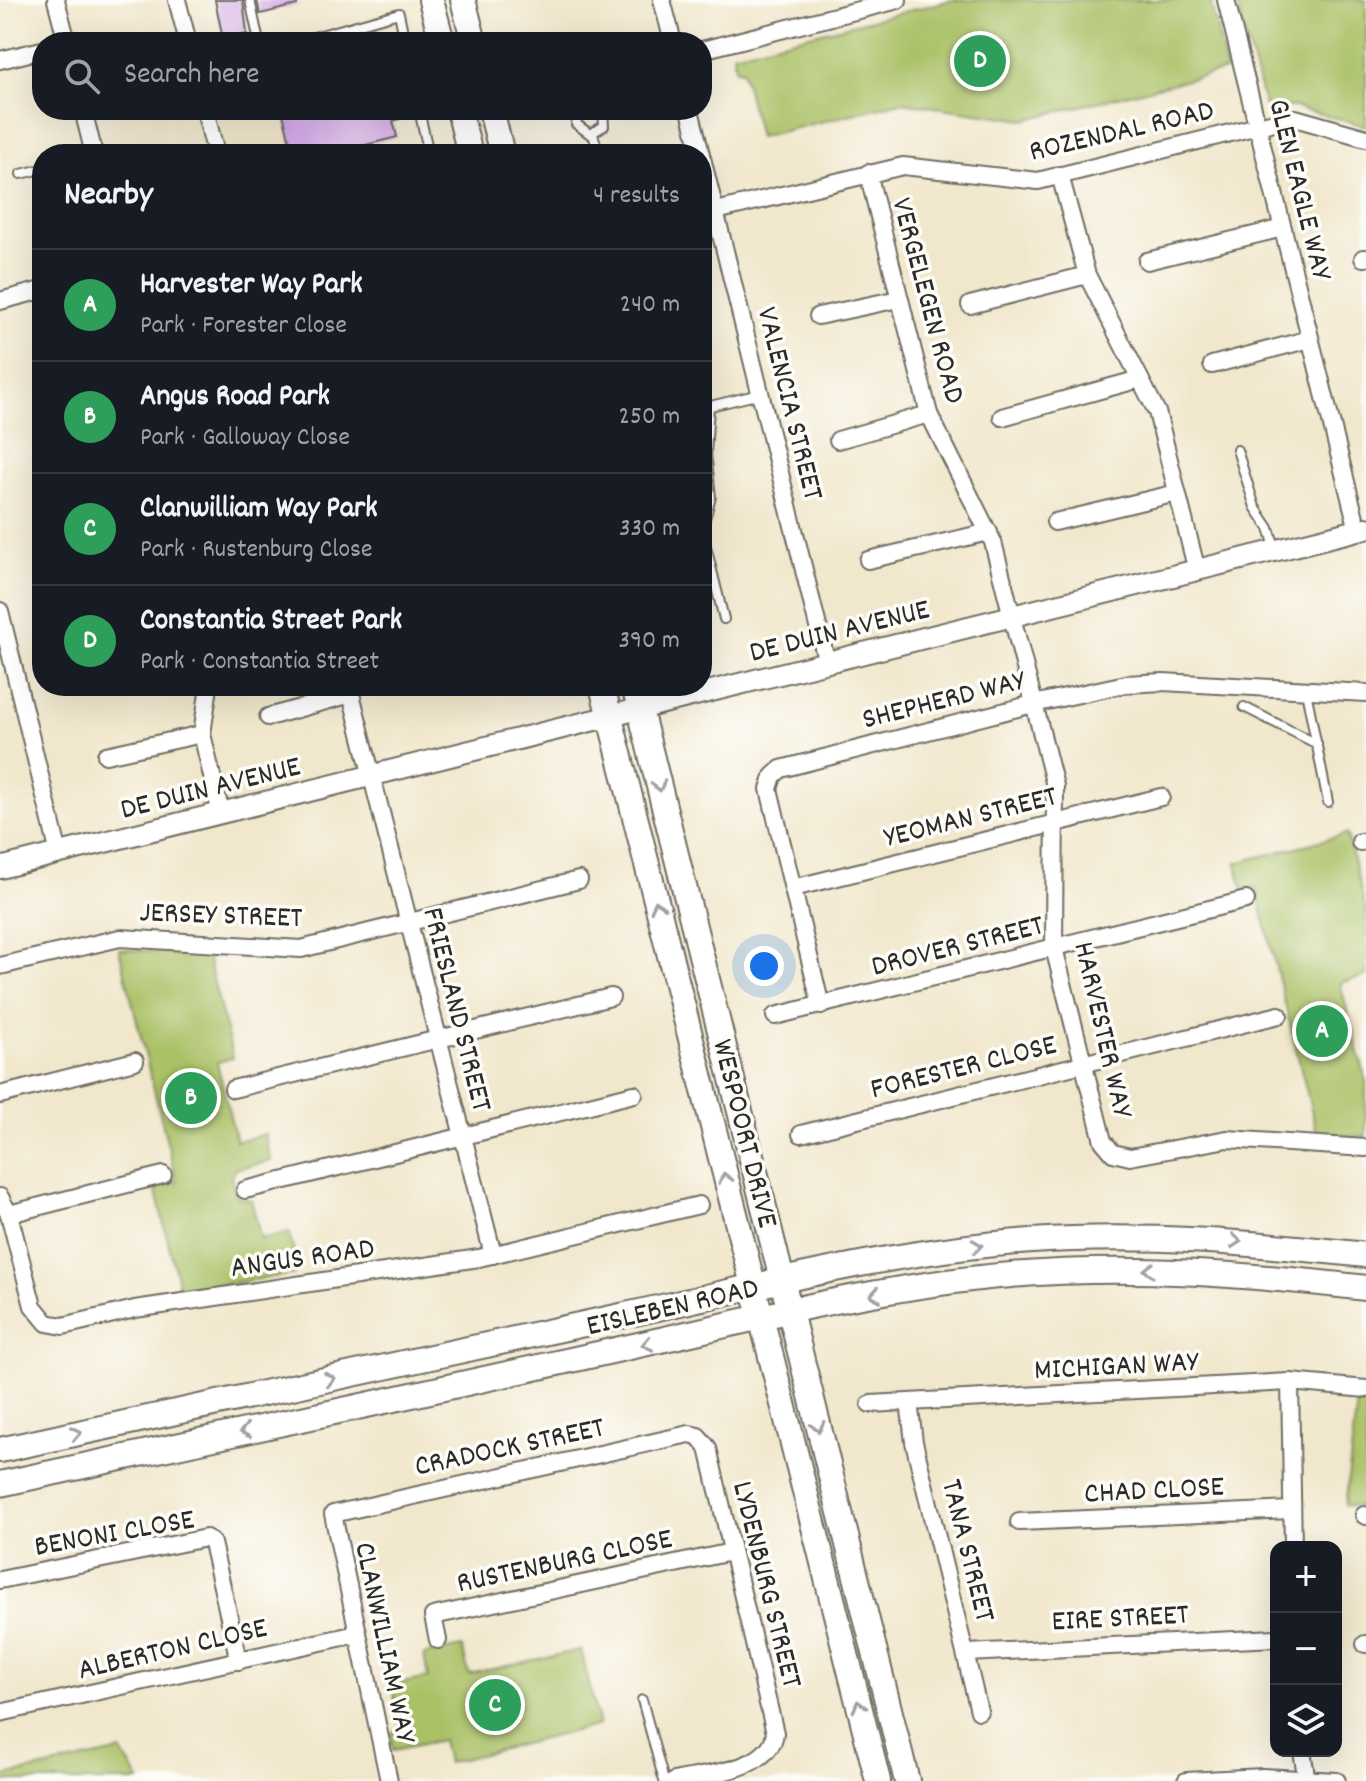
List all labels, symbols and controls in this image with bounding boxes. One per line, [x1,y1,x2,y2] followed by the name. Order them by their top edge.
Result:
[954,31,1006,91] pin: D
[32,32,712,120] search box
[60,54,104,98] icon: search
[124,55,260,98] text: Search here
[1025,91,1219,176] street label: ROZENDAL ROAD
[1254,95,1341,286] street label: GLEN EAGLE WAY
[64,172,153,221] text: Nearby
[593,178,680,215] text: 4 results
[878,193,974,409] street label: VERGELEGEN ROAD
[140,265,363,308] text: Harvester Way Park
[83,287,97,324] text: A
[620,287,680,324] text: 240 m
[743,303,832,505] street label: VALENCIA STREET
[140,308,347,345] text: Park · Forester Close
[140,377,330,420] text: Angus Road Park
[84,399,96,436] text: B
[619,399,680,436] text: 250 m
[140,420,350,457] text: Park · Galloway Close
[140,489,377,532] text: Clanwilliam Way Park
[84,511,96,548] text: C
[619,511,680,548] text: 330 m
[140,532,372,569] text: Park · Rustenburg Close
[746,590,935,677] street label: DE DUIN AVENUE
[140,601,402,644] text: Constantia Street Park
[83,623,97,660] text: D
[619,623,680,660] text: 390 m
[140,644,379,681] text: Park · Constantia Street
[858,661,1031,743] street label: SHEPHERD WAY
[117,747,306,834] street label: DE DUIN AVENUE
[880,777,1062,862] street label: YEOMAN STREET
[649,778,666,792] one-way arrow
[139,893,303,942] street label: JERSEY STREET
[650,899,667,913] one-way arrow
[408,903,501,1117] street label: FRIESLAND STREET
[868,906,1049,991] street label: DROVER STREET
[1059,938,1142,1123] street label: HARVESTER WAY
[744,946,784,986] your location
[1296,1001,1348,1061] pin: A
[867,1025,1062,1113] street label: FORESTER CLOSE
[698,1035,787,1233] street label: WESPOORT DRIVE
[165,1068,217,1128] pin: B
[718,1171,735,1185] one-way arrow
[228,1229,377,1292] street label: ANGUS ROAD
[1230,1232,1243,1249] one-way arrow
[970,1238,983,1255] one-way arrow
[1142,1261,1155,1279] one-way arrow
[583,1269,763,1350] street label: EISLEBEN ROAD
[869,1286,882,1303] one-way arrow
[641,1335,654,1352] one-way arrow
[1033,1343,1200,1394] street label: MICHIGAN WAY
[323,1371,337,1388] one-way arrow
[411,1408,609,1491] street label: CRADOCK STREET
[809,1420,826,1434] one-way arrow
[239,1422,253,1439] one-way arrow
[70,1426,83,1443] one-way arrow
[1083,1467,1226,1518] street label: CHAD CLOSE
[927,1475,1004,1627] street label: TANA STREET
[718,1477,811,1693] street label: LYDENBURG STREET
[31,1500,199,1571] street label: BENONI CLOSE
[453,1520,677,1607] street label: RUSTENBURG CLOSE
[340,1539,425,1748] street label: CLANWILLIAM WAY
[1270,1541,1342,1757] map controls
[1270,1541,1342,1613] button: +
[1051,1595,1190,1646] street label: EIRE STREET
[74,1609,272,1694] street label: ALBERTON CLOSE
[1270,1613,1342,1685] button: −
[469,1675,521,1735] pin: C
[1270,1685,1342,1757] button: layers
[851,1699,868,1713] one-way arrow

